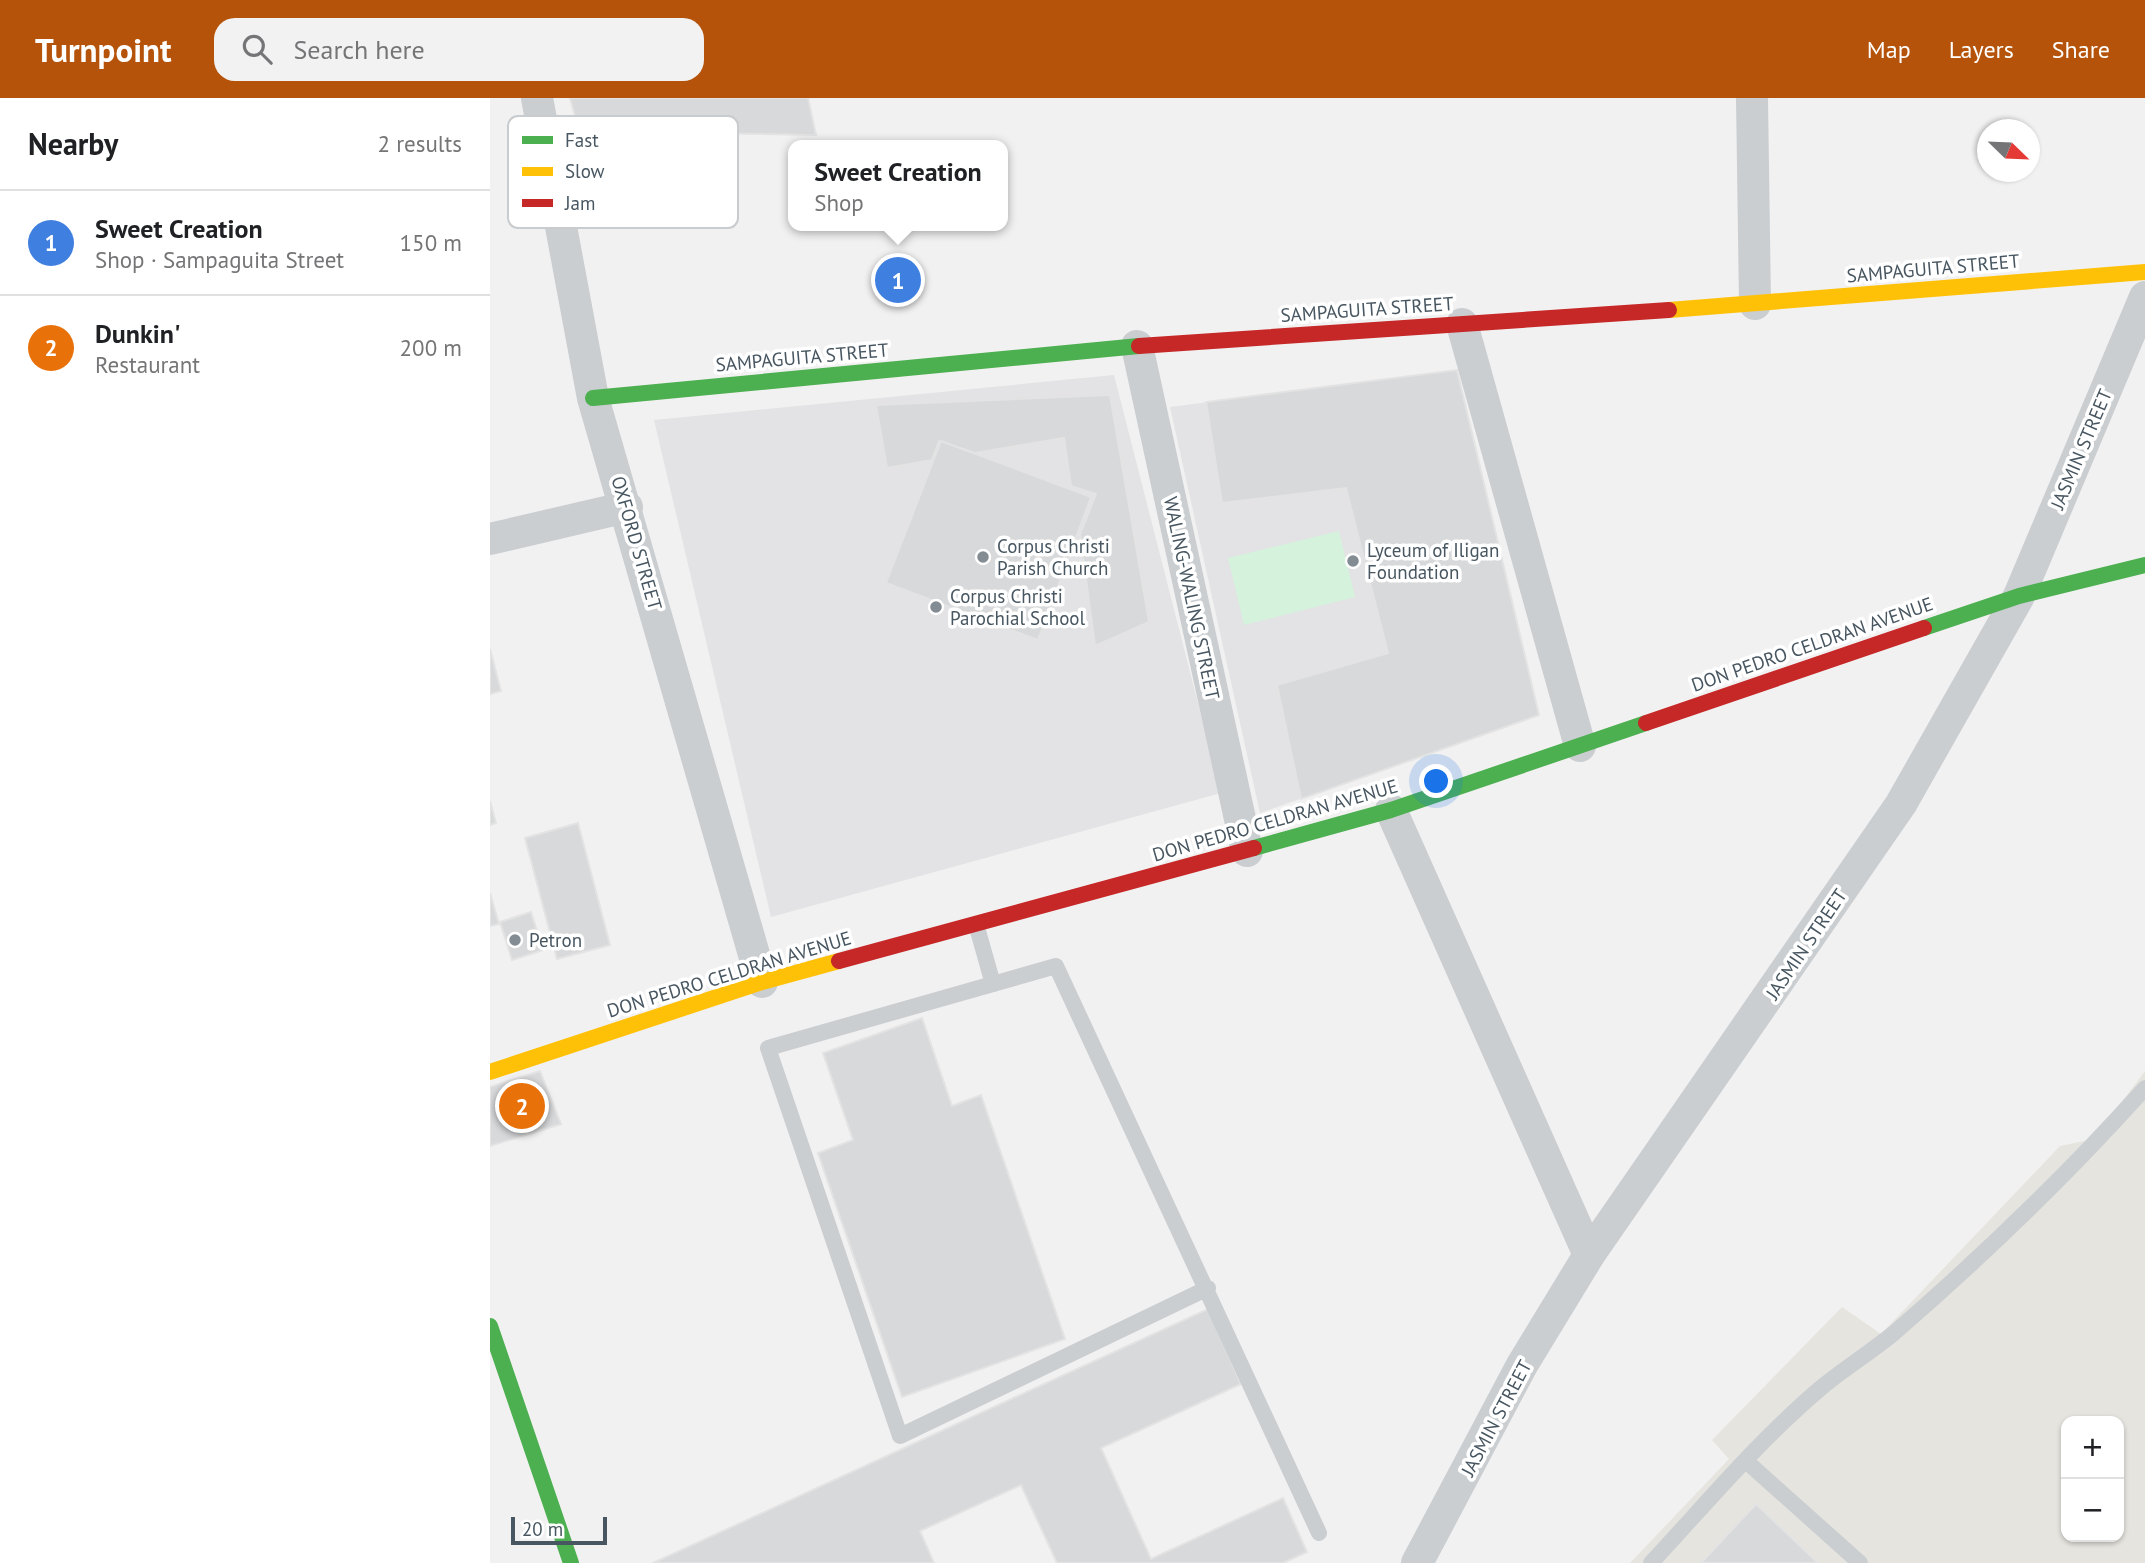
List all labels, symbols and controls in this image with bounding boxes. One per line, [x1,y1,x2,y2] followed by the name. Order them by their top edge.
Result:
[214,18,704,81] search box
[35,28,172,71] text: Turnpoint
[238,30,276,68] icon: search
[294,33,425,66] text: Search here
[1867,34,1911,65] text: Map
[1949,34,2014,65] text: Layers
[2052,34,2110,65] text: Share
[508,116,738,228] legend
[1977,119,2040,182] north arrow
[28,124,118,163] text: Nearby
[565,128,599,152] text: Fast
[378,129,462,158] text: 2 results
[788,140,1008,231] popup
[814,155,982,188] text: Sweet Creation
[565,159,605,183] text: Slow
[814,188,864,217] text: Shop
[564,191,595,215] text: Jam
[95,212,263,245] text: Sweet Creation
[44,228,58,257] text: 1
[400,228,462,257] text: 150 m
[95,245,344,274] text: Shop · Sampaguita Street
[1846,248,2021,288] street label: SAMPAGUITA STREET
[875,254,921,306] pin: 1
[1280,291,1455,327] street label: SAMPAGUITA STREET
[95,317,181,350] text: Dunkin'
[44,333,58,362] text: 2
[400,333,462,362] text: 200 m
[715,337,890,377] street label: SAMPAGUITA STREET
[95,350,200,379] text: Restaurant
[2045,385,2117,514] street label: JASMIN STREET
[606,473,668,613] street label: OXFORD STREET
[1159,494,1225,702] street label: WALING-WALING STREET
[997,534,1110,580] place label: Corpus Christi Parish Church
[1367,538,1499,584] place label: Lyceum of Iligan Foundation
[975,549,991,565] marker: Corpus Christi Parish Church
[1345,553,1361,569] marker: Lyceum of Iligan Foundation
[950,584,1086,630] place label: Corpus Christi Parochial School
[1688,591,1936,697] street label: DON PEDRO CELDRAN AVENUE
[928,599,944,615] marker: Corpus Christi Parochial School
[1419,764,1453,798] your location
[1150,773,1400,867] street label: DON PEDRO CELDRAN AVENUE
[1760,884,1852,1005] street label: JASMIN STREET
[604,925,854,1023] street label: DON PEDRO CELDRAN AVENUE
[529,928,582,952] place label: Petron
[507,932,523,948] marker: Petron
[499,1080,545,1132] pin: 2
[1455,1355,1537,1481] street label: JASMIN STREET
[2061,1416,2124,1542] map controls
[2061,1416,2124,1479] button: +
[2061,1479,2124,1542] button: −
[511,1514,607,1546] scale bar
[522,1517,563,1541] text: 20 m

